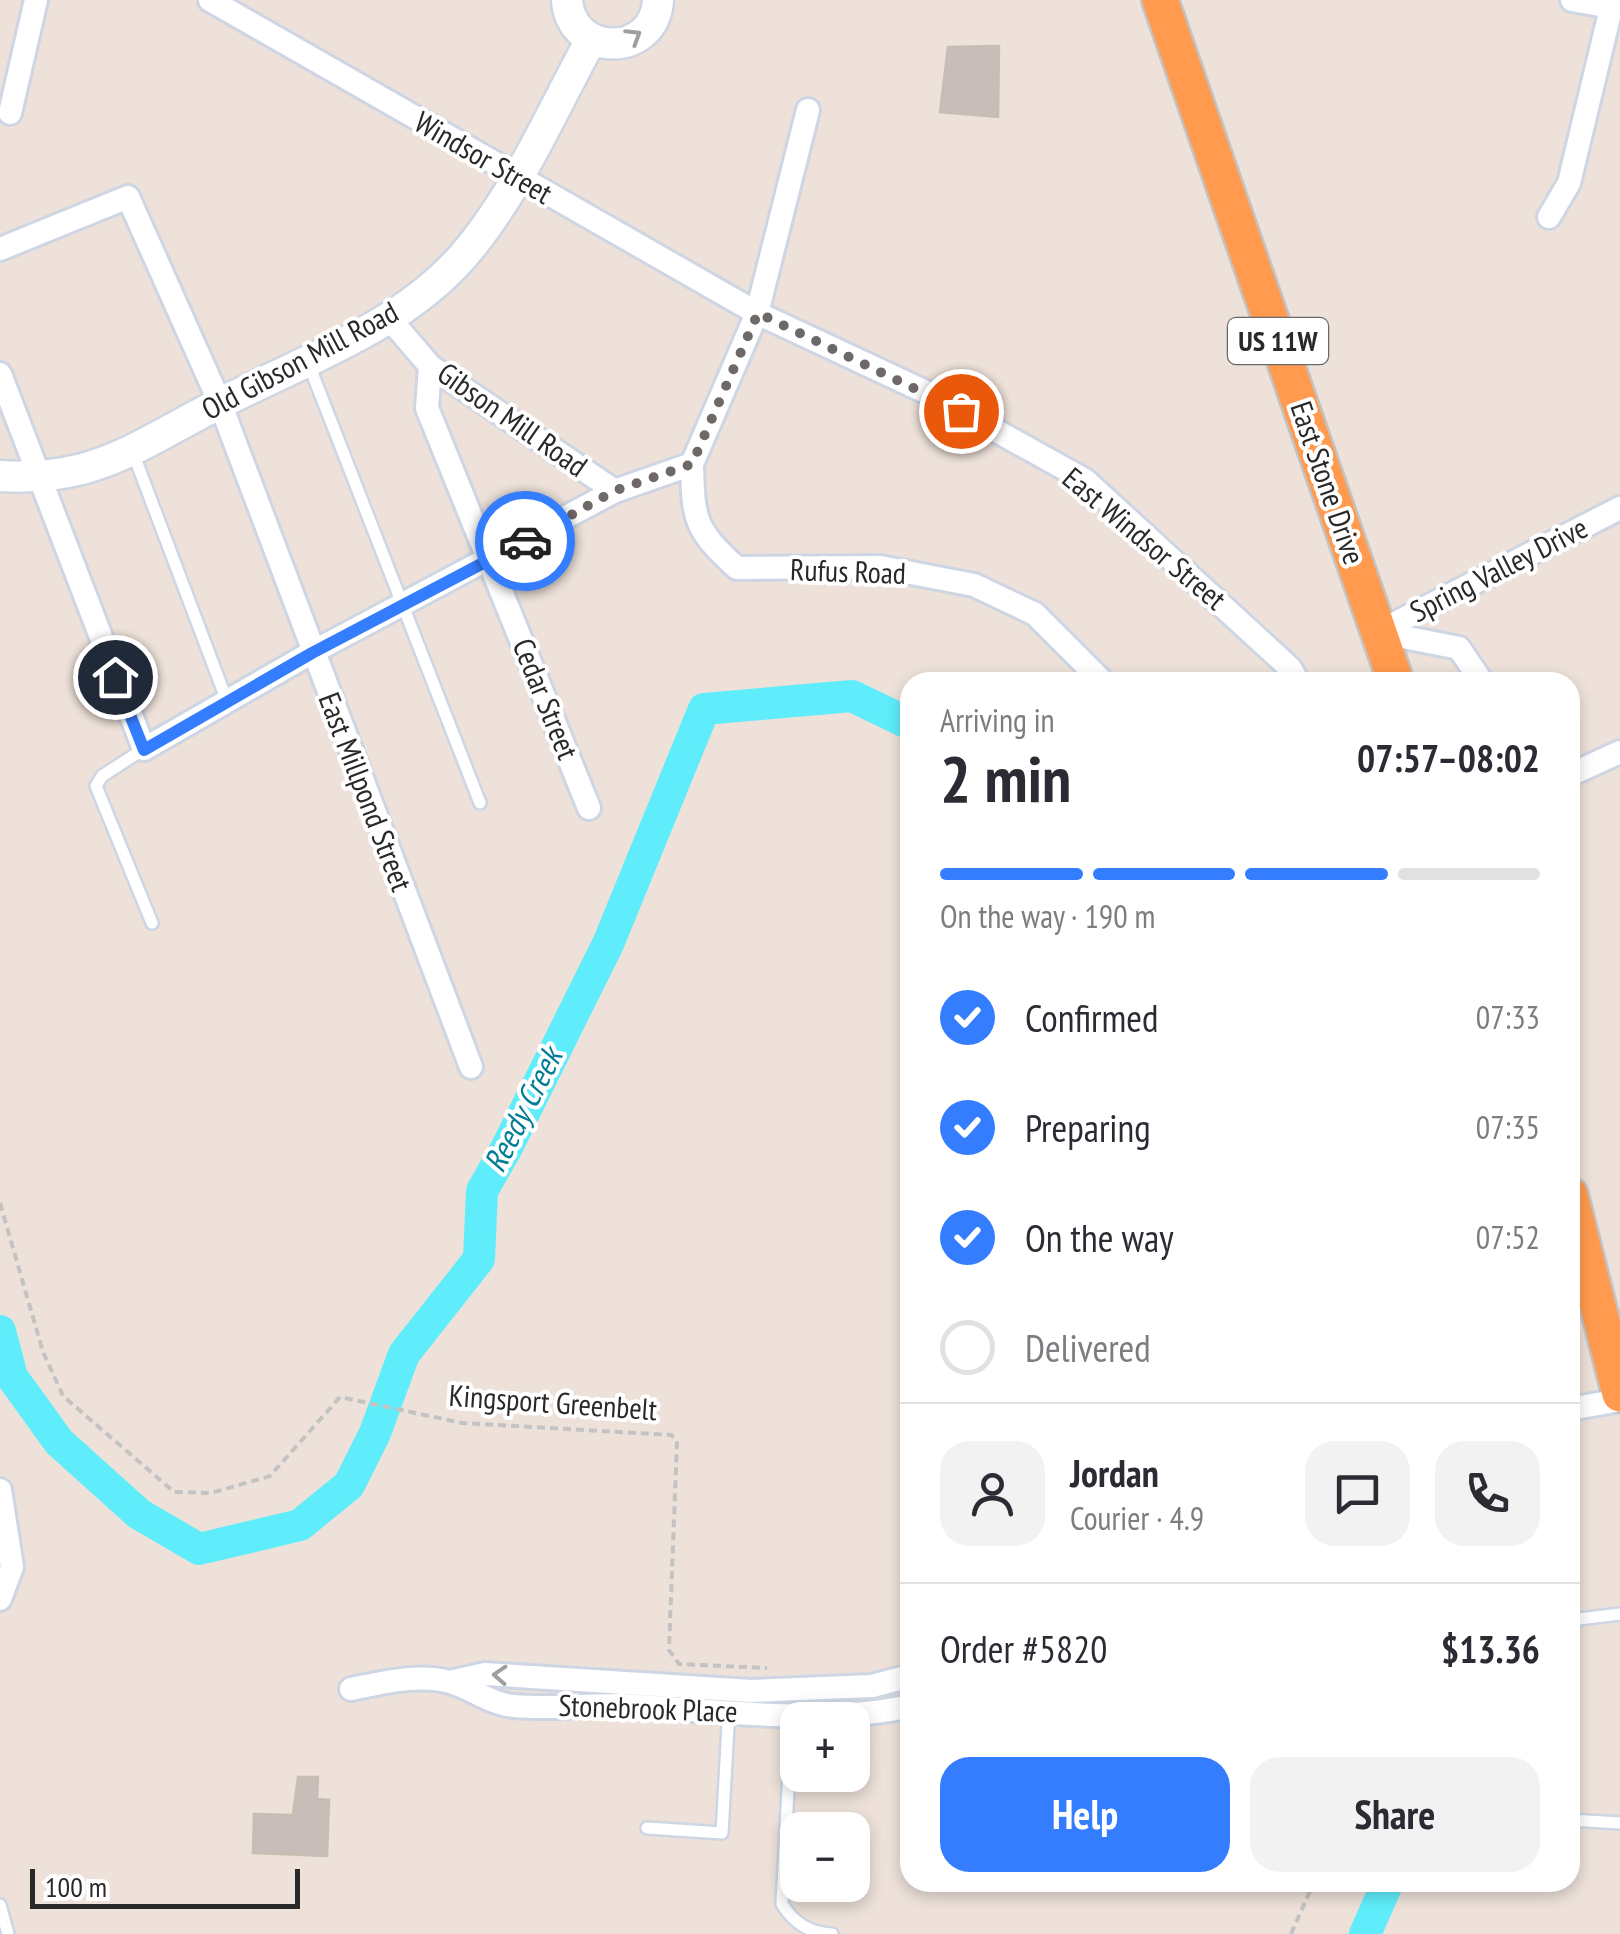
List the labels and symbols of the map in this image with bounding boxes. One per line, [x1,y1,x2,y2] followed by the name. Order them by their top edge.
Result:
[624,29,642,48] one-way arrow
[408,102,560,212] street label: Windsor Street
[194,292,404,428] street label: Old Gibson Mill Road
[1228,318,1328,364] road number: US 11W
[430,353,595,485] street label: Gibson Mill Road
[919,369,1004,454] pin
[1282,396,1375,569] street label: East Stone Drive
[1055,458,1235,618] street label: East Windsor Street
[475,491,575,591] courier
[1403,507,1594,630] street label: Spring Valley Drive
[789,549,907,592] street label: Rufus Road
[505,632,589,765] street label: Cedar Street
[73,635,158,720] pin
[311,687,422,897] street label: East Millpond Street
[473,1037,573,1179] water label: Reedy Creek
[448,1375,659,1428] street label: Kingsport Greenbelt
[491,1665,507,1686] one-way arrow
[558,1685,738,1730] street label: Stonebrook Place
[30,1864,300,1908] scale bar

